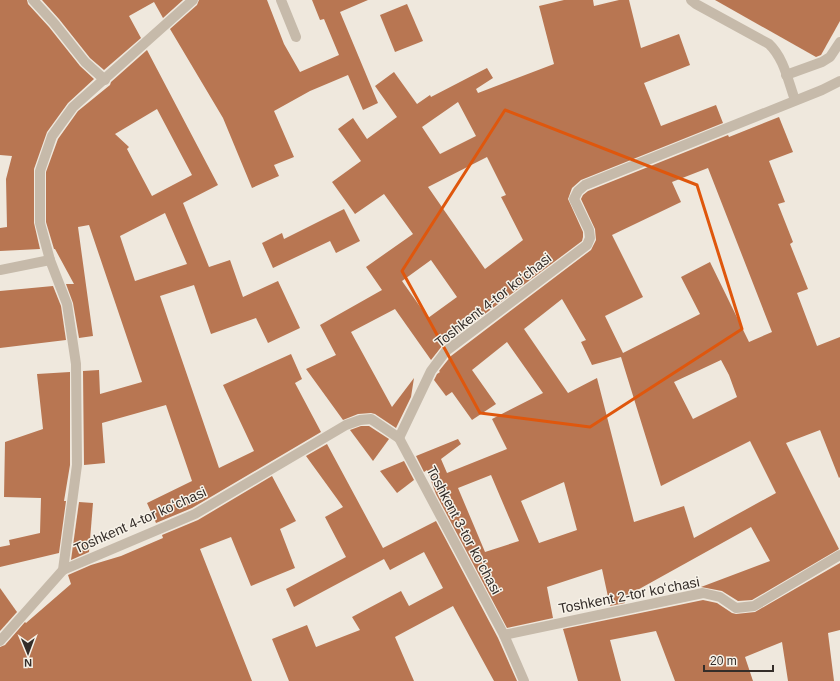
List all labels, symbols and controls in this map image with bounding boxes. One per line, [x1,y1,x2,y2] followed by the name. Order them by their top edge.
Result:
[432,250,554,350] street label: Toshkent 4-tor koʻchasi
[423,463,505,597] street label: Toshkent 3-tor koʻchasi
[71,484,209,556] street label: Toshkent 4-tor koʻchasi
[557,573,701,617] street label: Toshkent 2-tor koʻchasi
[8,633,48,673] north arrow
[704,647,773,673] scale bar
[710,654,737,668] text: 20 m
[24,657,32,669] text: N

